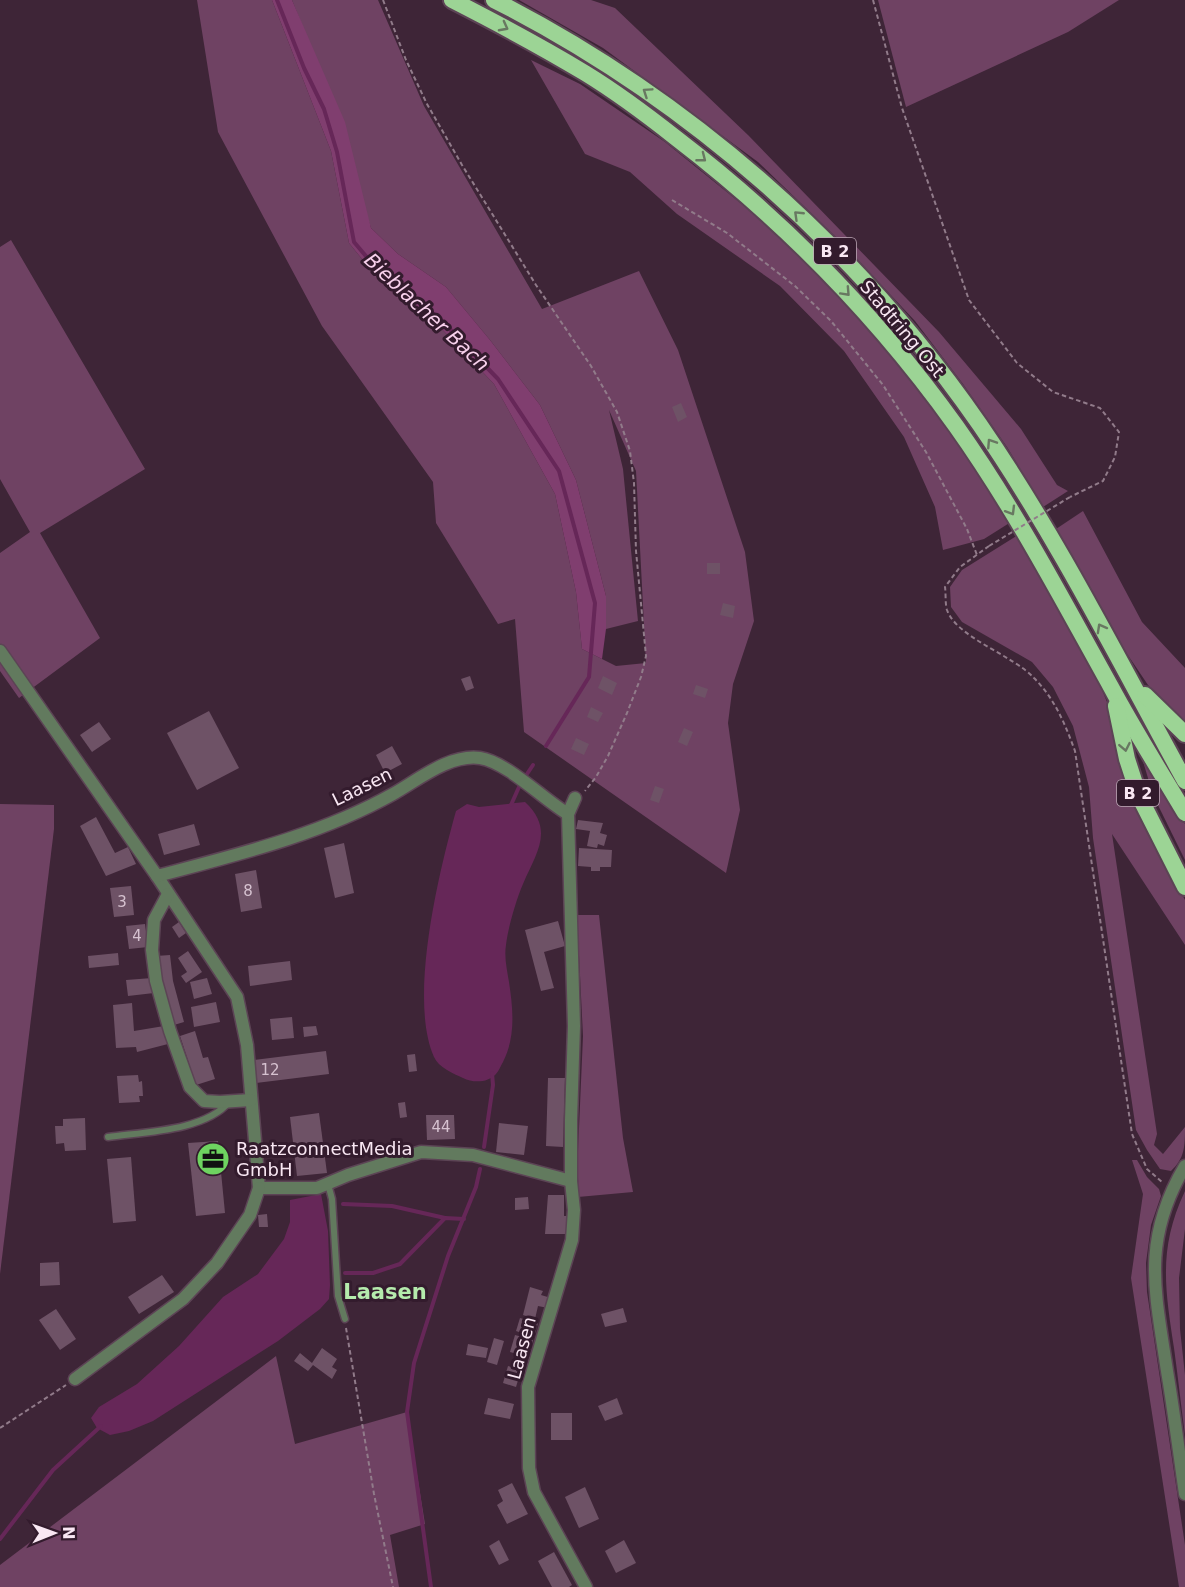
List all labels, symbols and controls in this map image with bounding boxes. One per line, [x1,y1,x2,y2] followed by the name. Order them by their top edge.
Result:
[497,20,508,31] one-way arrow
[642,88,653,99] one-way arrow
[695,150,706,161] one-way arrow
[795,211,806,222] one-way arrow
[814,238,856,264] road number: B 2
[359,248,495,376] water label: Bieblacher Bach
[856,276,949,381] street label: Stadtring Ost
[838,284,849,295] one-way arrow
[987,439,999,449] one-way arrow
[1004,505,1016,515] one-way arrow
[1097,624,1108,634] one-way arrow
[1118,742,1131,752] one-way arrow
[328,763,395,810] street label: Laasen
[1117,780,1159,806] road number: B 2
[243,882,253,900] house number: 8
[117,893,127,911] house number: 3
[132,927,142,945] house number: 4
[260,1061,280,1079] house number: 12
[431,1118,451,1136] house number: 44
[236,1138,413,1180] place label: RaatzconnectMedia GmbH
[195,1141,231,1177] office icon: RaatzconnectMedia GmbH
[343,1280,427,1304] district label: Laasen
[503,1314,540,1381] street label: Laasen
[24,1503,84,1563] north arrow
[59,1526,78,1540] text: N

